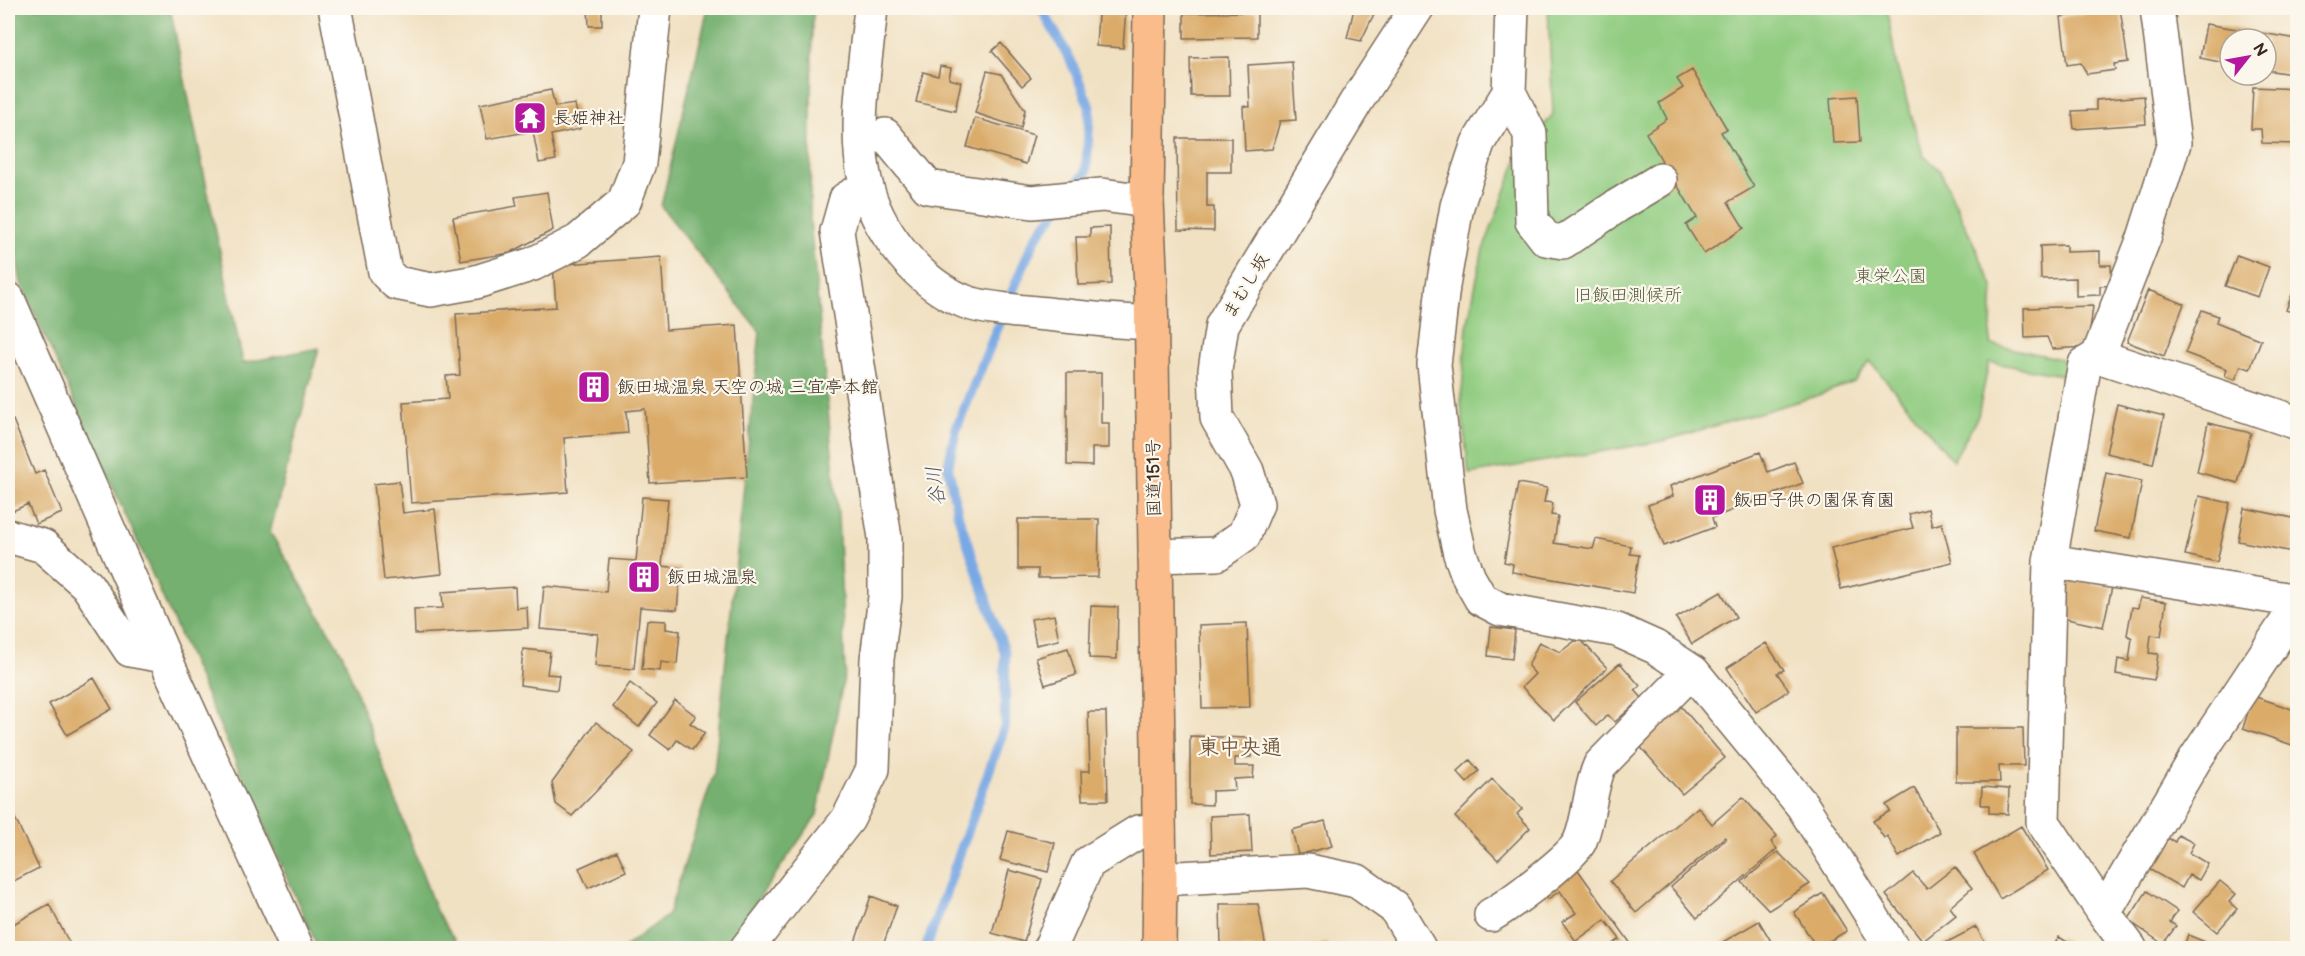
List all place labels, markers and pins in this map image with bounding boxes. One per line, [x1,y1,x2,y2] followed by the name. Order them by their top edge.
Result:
[512,100,548,136] temple icon: 長姫神社
[553,108,625,129] place label: 長姫神社
[576,369,612,405] building icon: 飯田城温泉 天空の城 三宜亭本館
[617,377,879,398] place label: 飯田城温泉 天空の城 三宜亭本館
[1692,482,1728,518] building icon: 飯田子供の園保育園
[1733,490,1895,511] place label: 飯田子供の園保育園
[626,559,662,595] building icon: 飯田城温泉
[667,567,757,588] place label: 飯田城温泉

